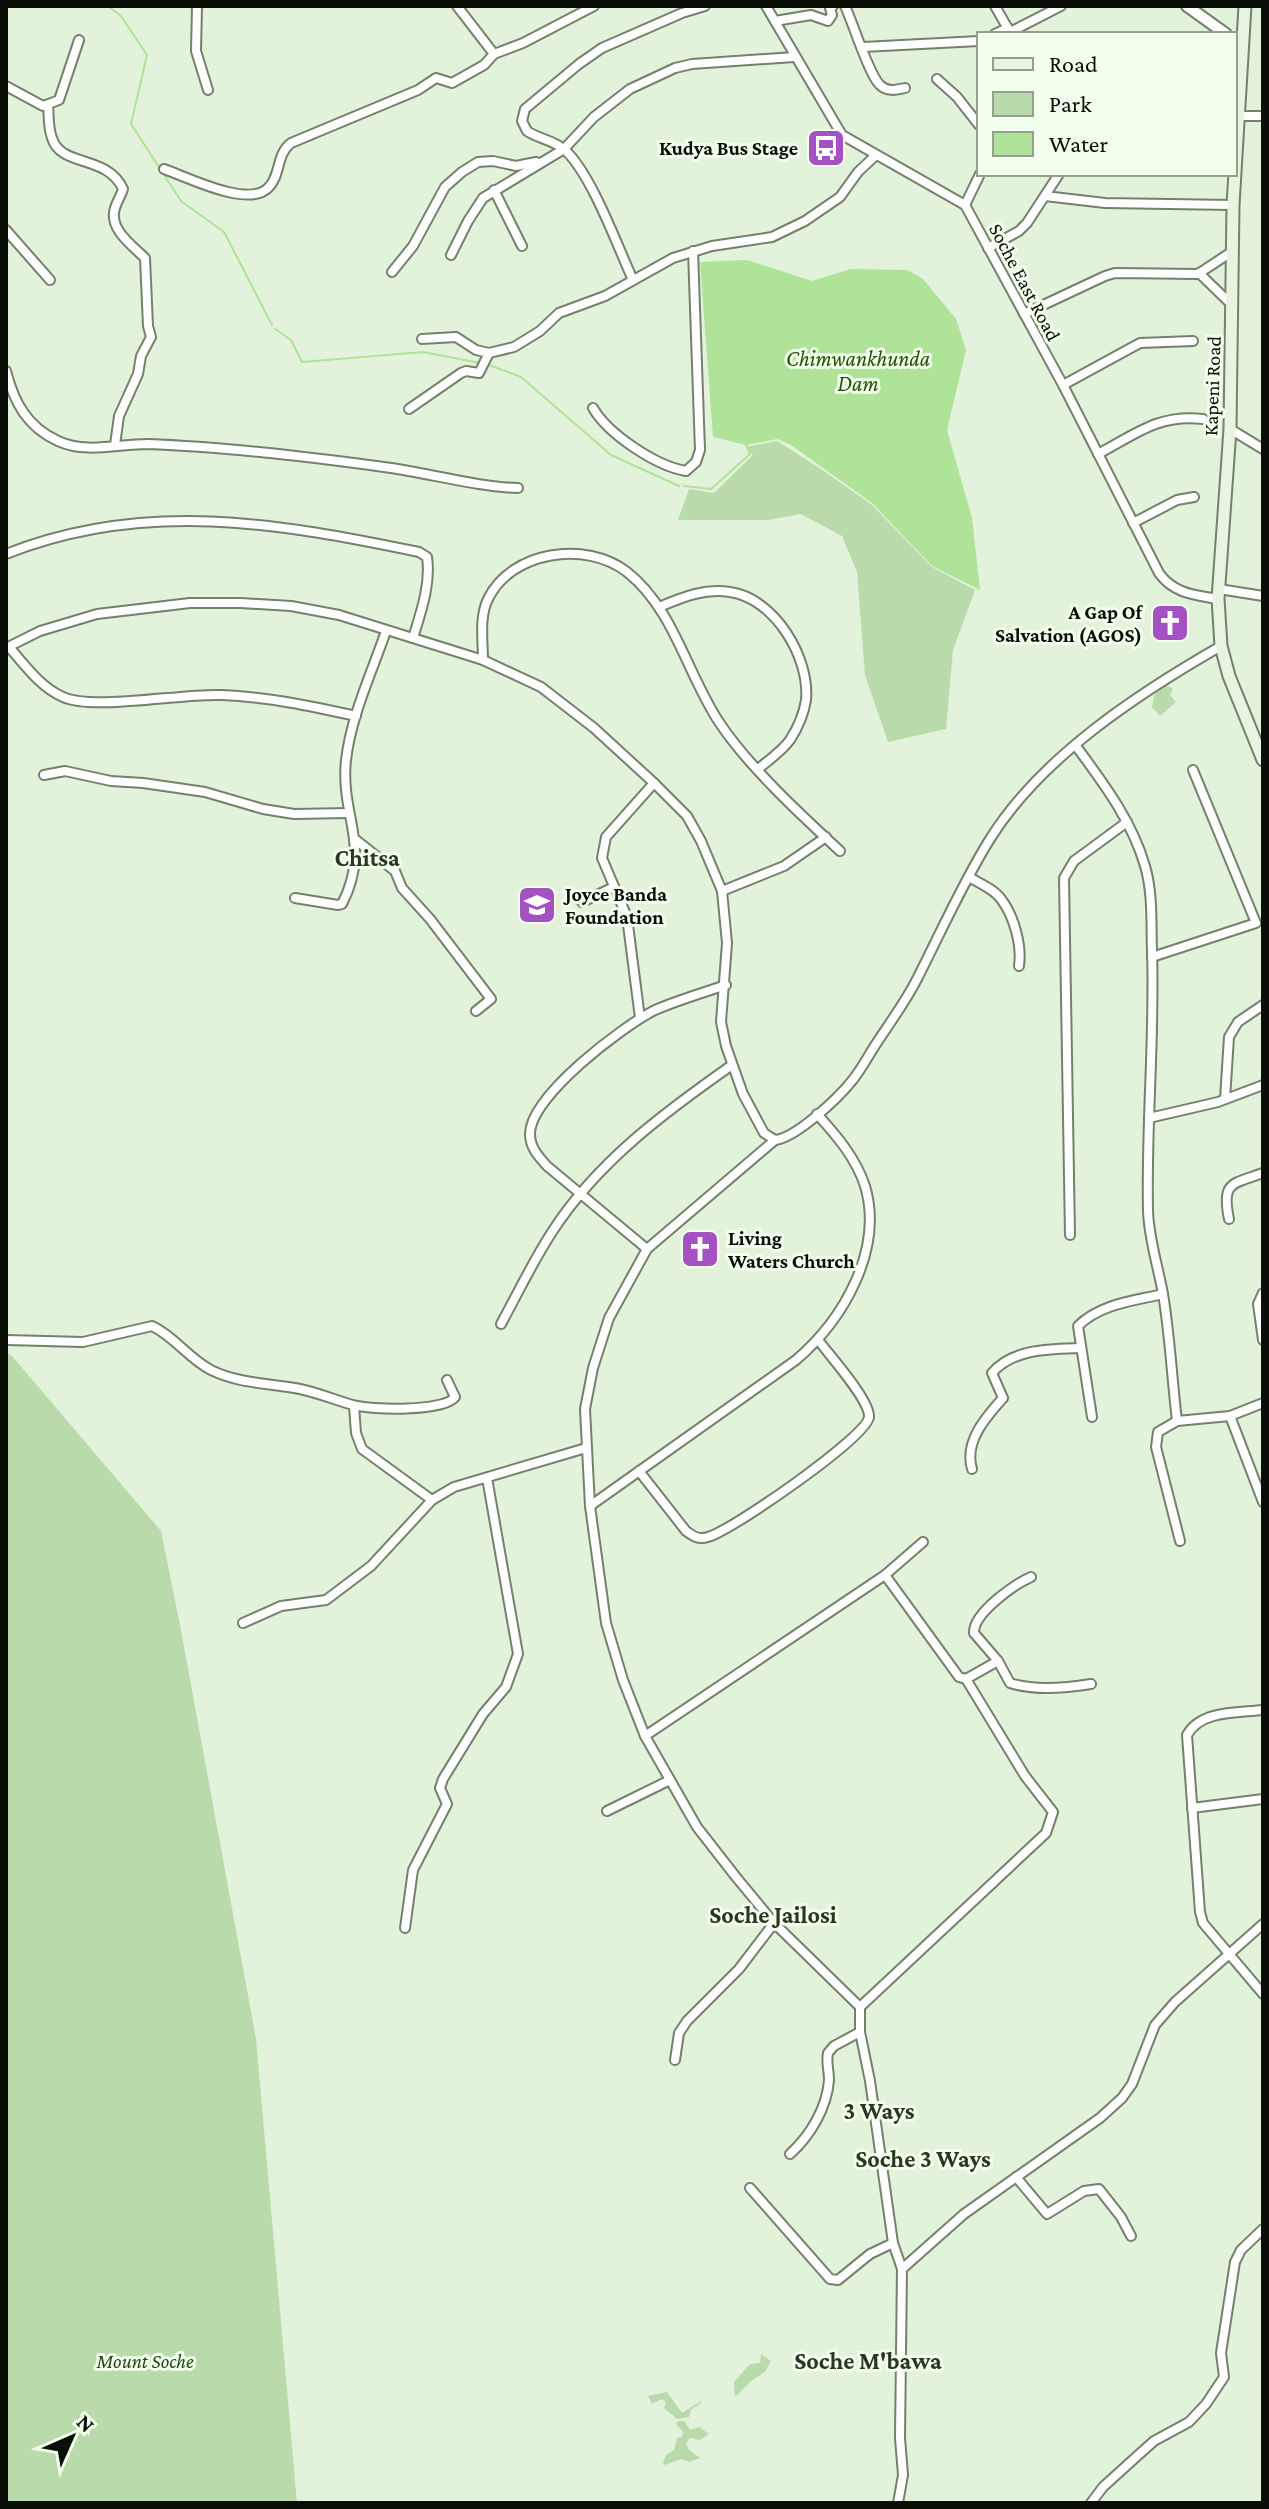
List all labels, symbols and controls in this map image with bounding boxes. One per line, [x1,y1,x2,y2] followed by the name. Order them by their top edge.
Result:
[977,32,1237,176] legend
[1049,50,1098,77] text: Road
[1049,90,1092,117] text: Park
[805,127,847,169] bus stop icon: Kudya Bus Stage
[1049,130,1108,157] text: Water
[659,137,798,159] place label: Kudya Bus Stage
[985,220,1065,345] street label: Soche East Road
[1199,335,1226,436] street label: Kapeni Road
[786,346,930,396] water label: Chimwankhunda Dam
[995,601,1144,647] place label: A Gap Of Salvation (AGOS)
[1149,602,1191,644] church icon: A Gap Of Salvation (AGOS)
[334,844,400,871] district label: Chitsa
[563,883,667,928] place label: Joyce Banda Foundation
[516,884,558,926] school or university icon: Joyce Banda Foundation
[727,1227,855,1272] place label: Living Waters Church
[679,1228,721,1270] church icon: Living Waters Church
[709,1901,837,1928] district label: Soche Jailosi
[844,2097,915,2124] district label: 3 Ways
[855,2145,991,2172] district label: Soche 3 Ways
[794,2347,942,2374] district label: Soche M'bawa
[96,2350,194,2372] park label: Mount Soche
[32,2397,112,2477] north arrow
[72,2409,100,2437] text: N

